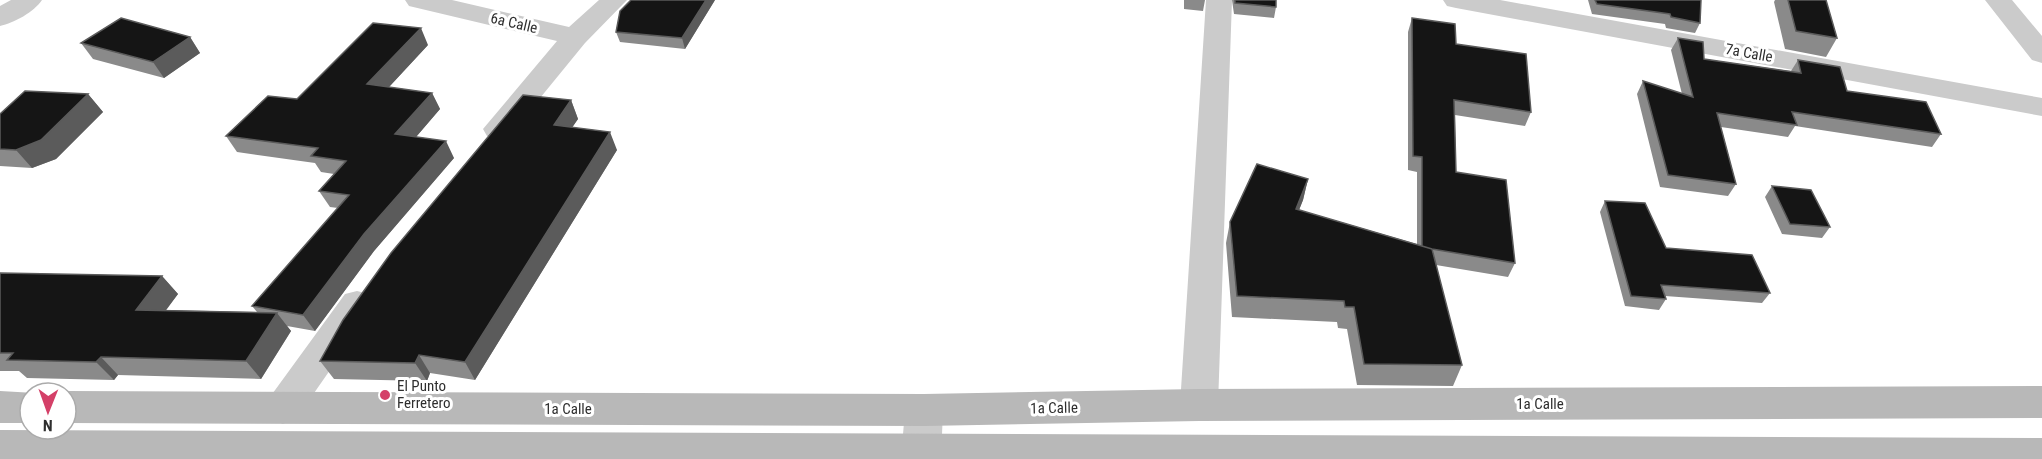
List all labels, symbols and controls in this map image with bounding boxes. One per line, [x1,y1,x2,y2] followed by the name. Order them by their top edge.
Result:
[489,9,539,37] street label: 6a Calle
[1724,40,1774,66] street label: 7a Calle
[397,377,451,412] place label: El Punto Ferretero
[18,381,78,441] north arrow
[378,388,392,402] marker: El Punto Ferretero
[1516,395,1564,413] street label: 1a Calle
[1030,399,1078,417] street label: 1a Calle
[544,400,592,418] street label: 1a Calle
[43,416,53,435] text: N

